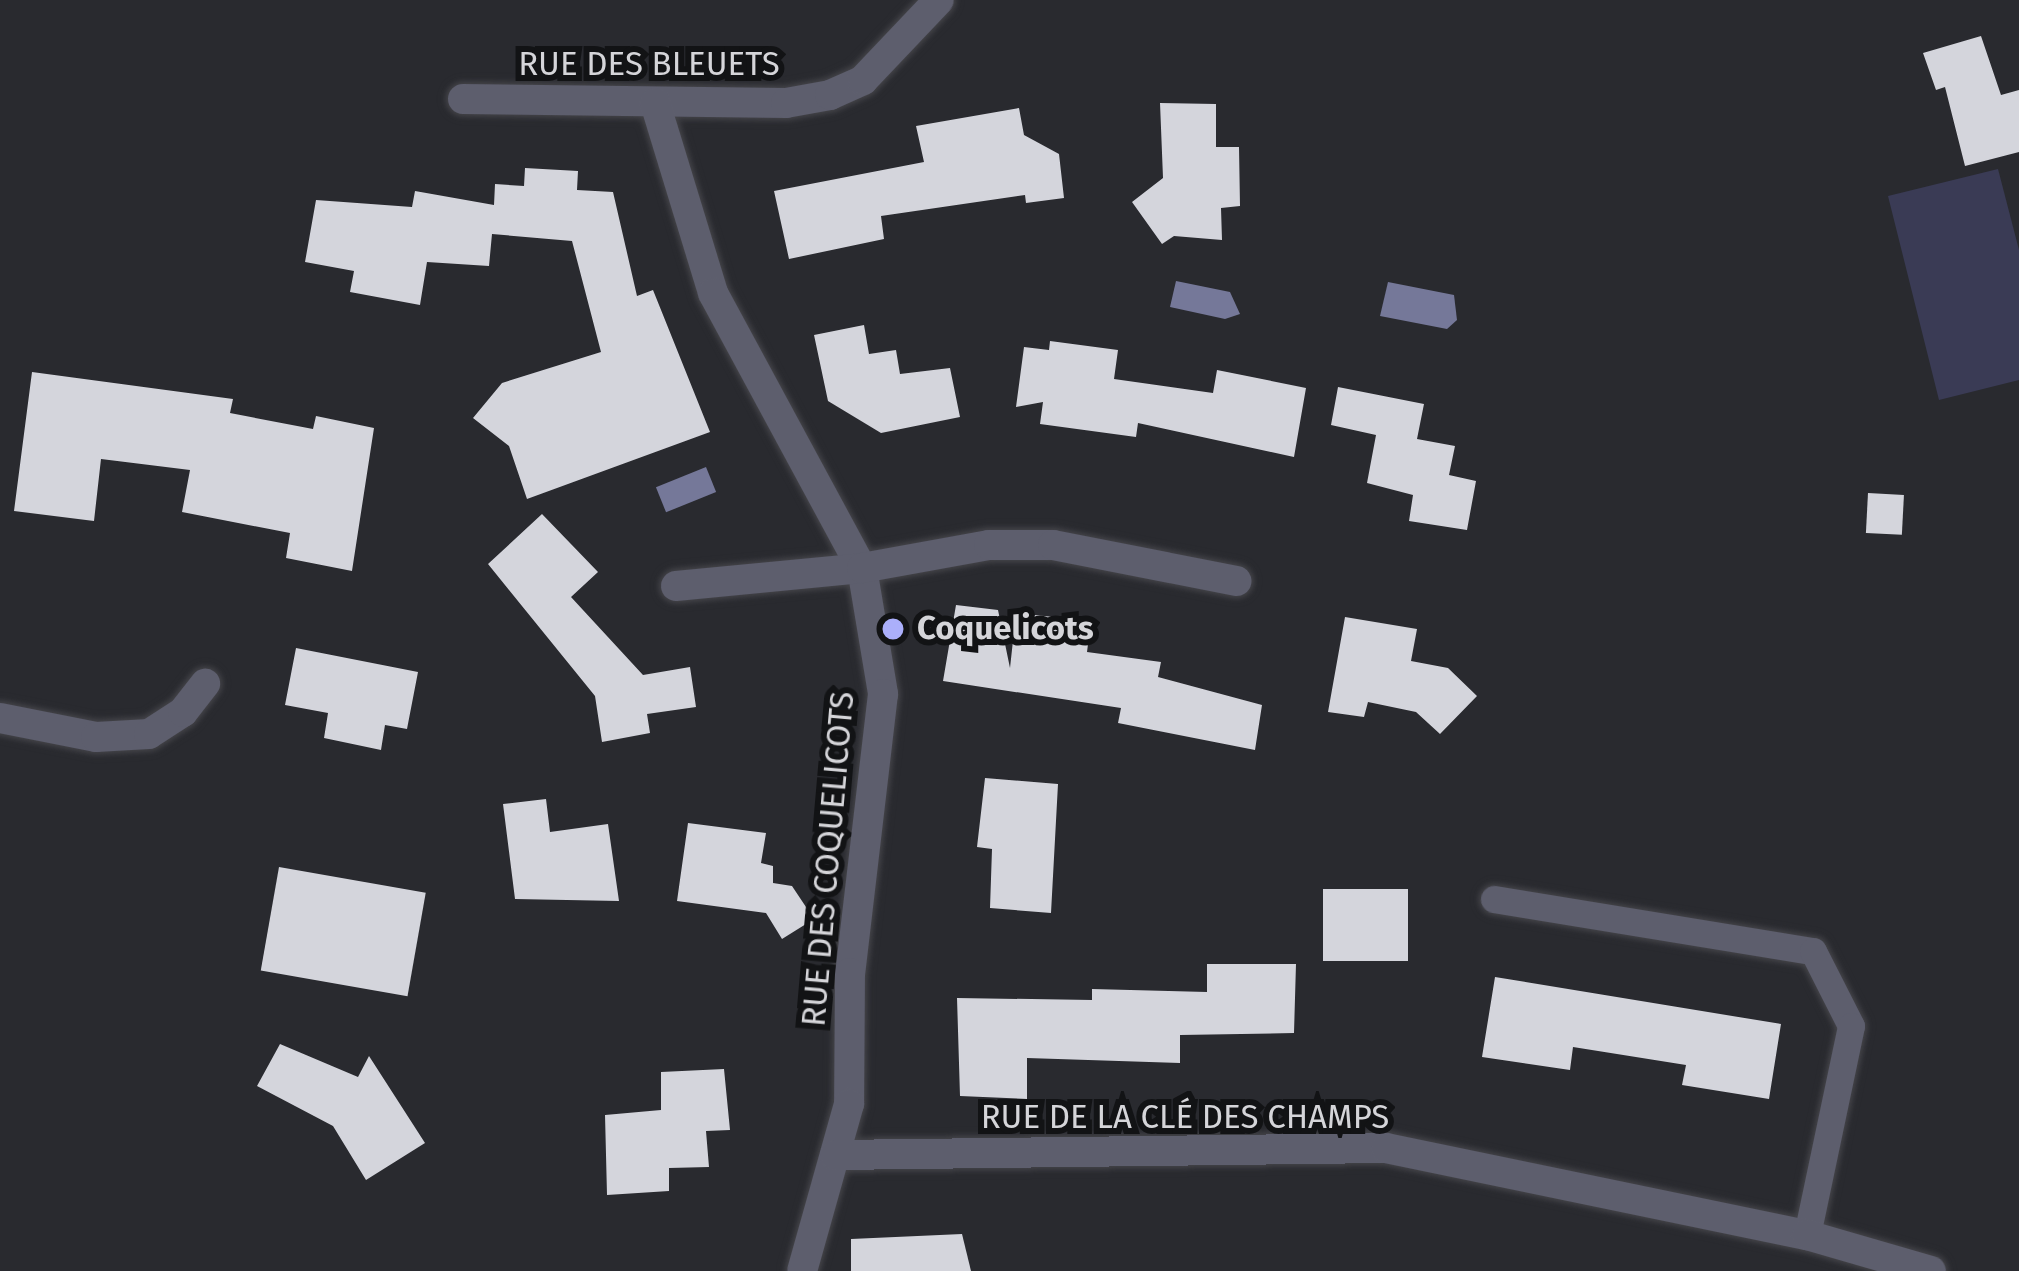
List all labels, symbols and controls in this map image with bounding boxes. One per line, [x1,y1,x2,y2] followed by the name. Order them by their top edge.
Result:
[518,45,780,85] street label: RUE DES BLEUETS
[917,609,1094,649] place label: Coquelicots
[880,616,906,642] marker: Coquelicots
[795,690,863,1028] street label: RUE DES COQUELICOTS
[981,1098,1389,1138] street label: RUE DE LA CLÉ DES CHAMPS

